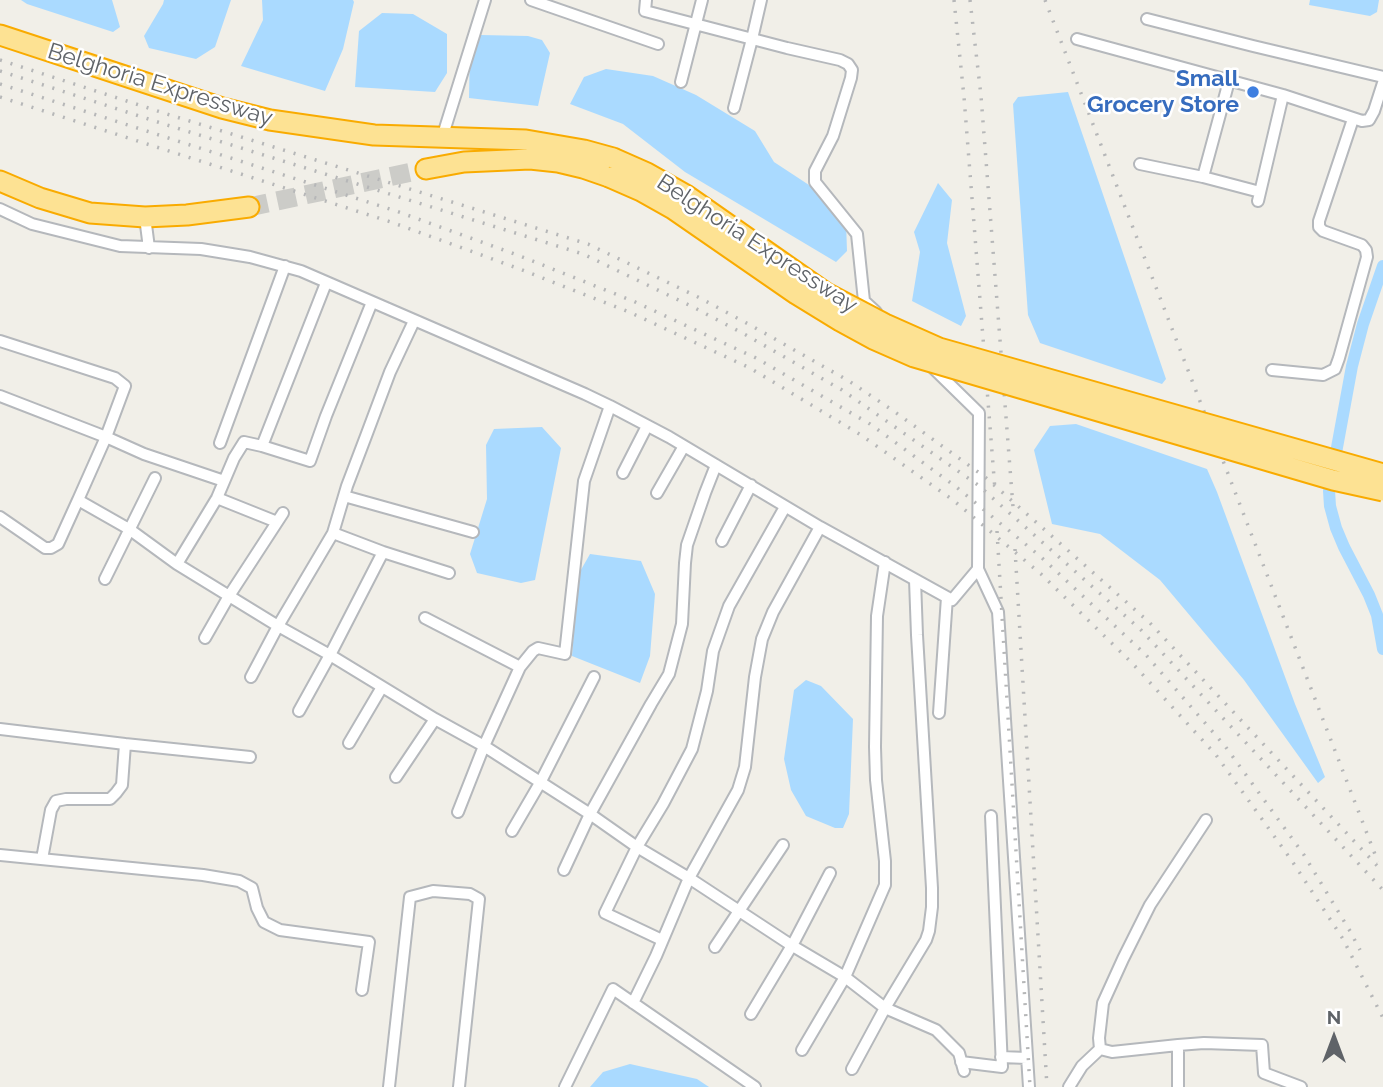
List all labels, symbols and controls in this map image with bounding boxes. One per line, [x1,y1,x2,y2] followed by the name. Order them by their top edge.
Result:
[44,38,276,132] street label: Belghoria Expressway
[1087,65,1239,119] place label: Small Grocery Store
[1245,84,1261,100] marker: Small Grocery Store
[651,169,863,319] street label: Belghoria Expressway
[1299,1003,1369,1073] north arrow
[1327,1006,1341,1028] text: N

